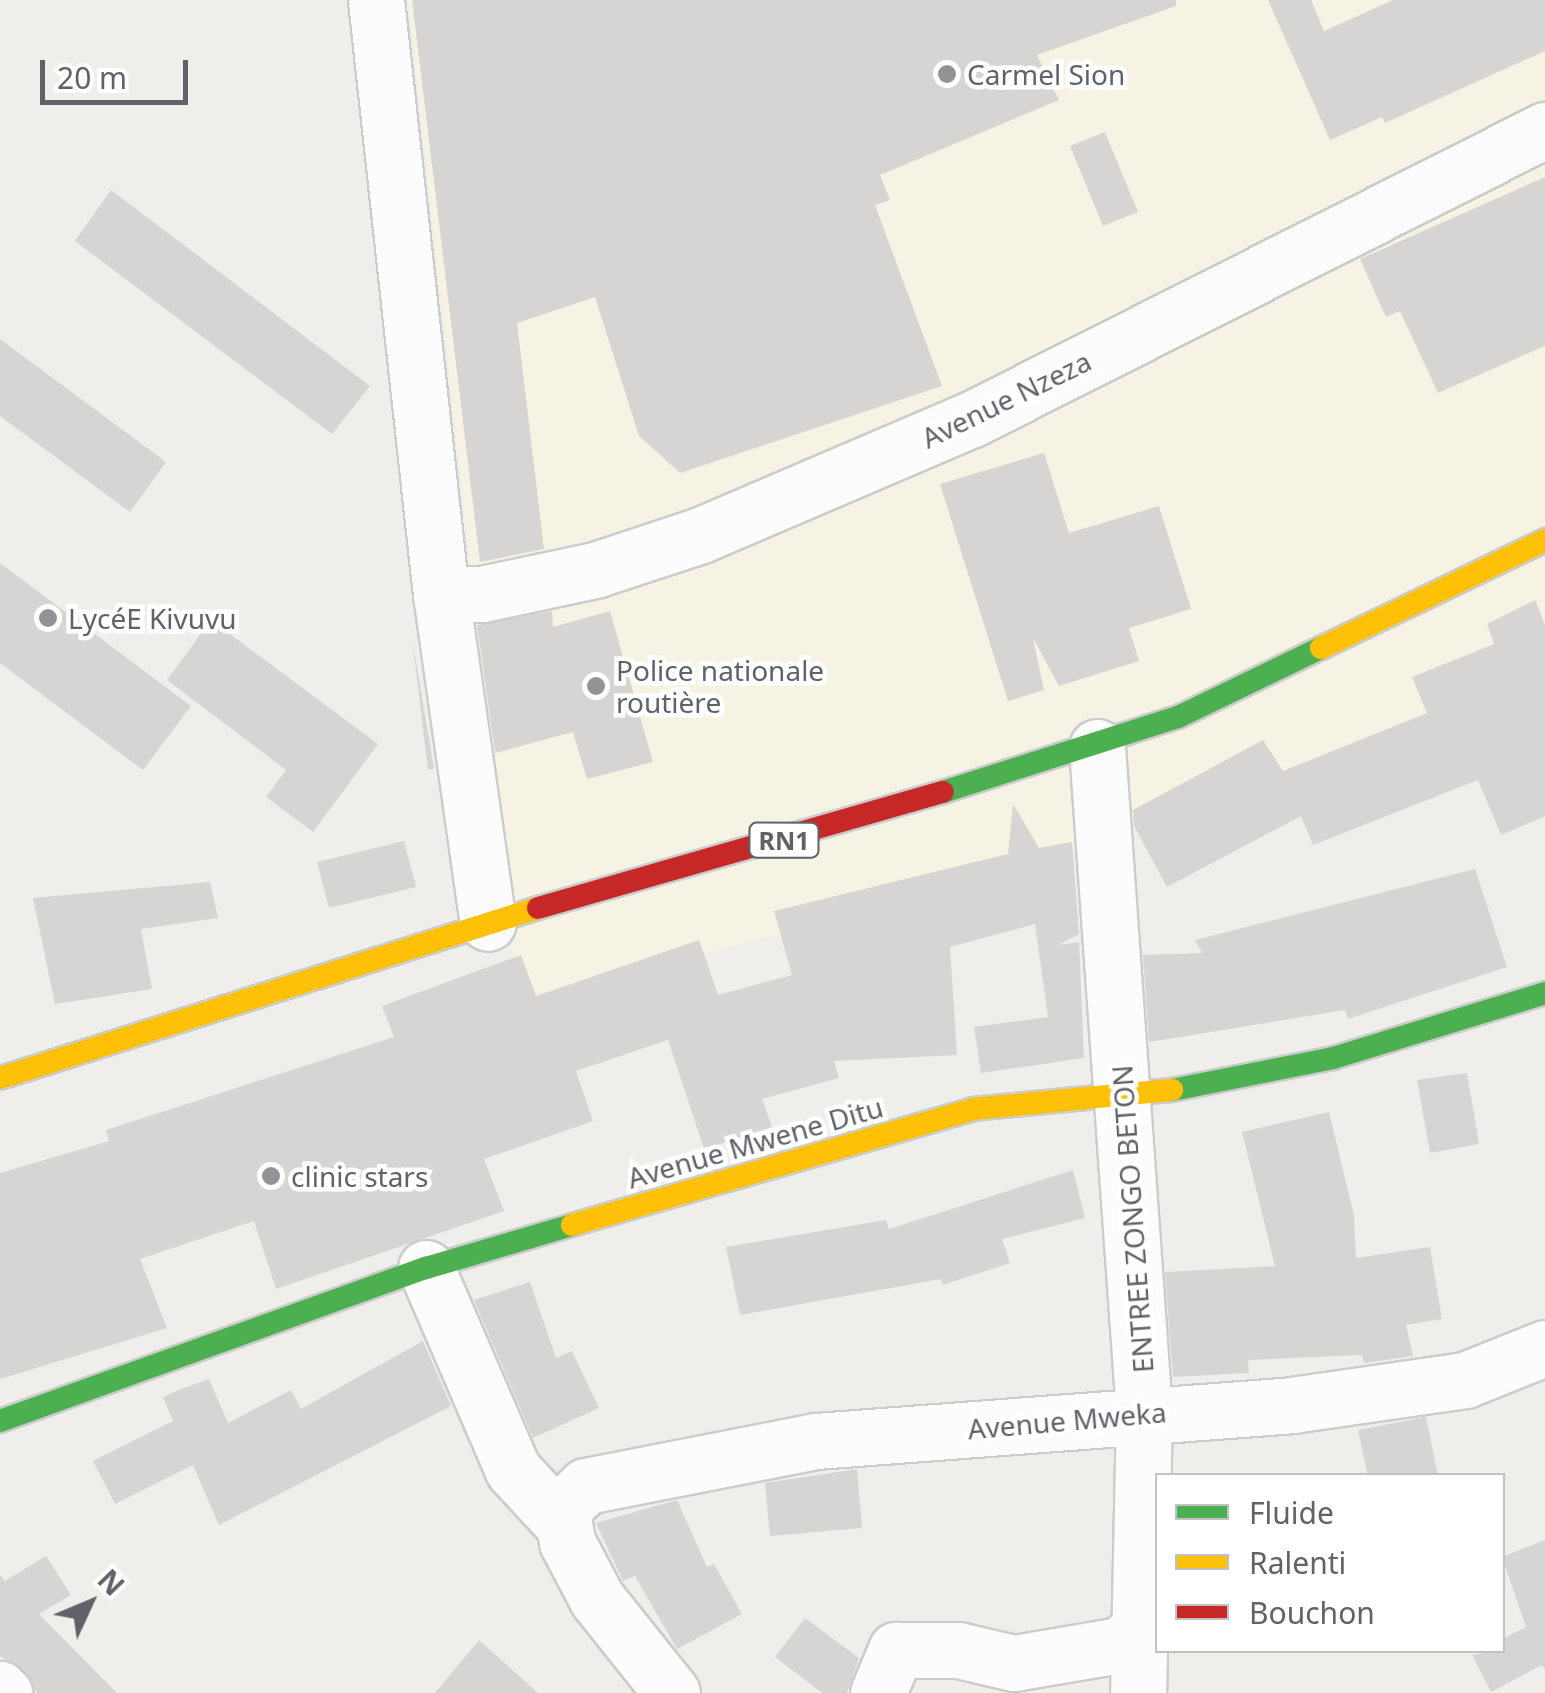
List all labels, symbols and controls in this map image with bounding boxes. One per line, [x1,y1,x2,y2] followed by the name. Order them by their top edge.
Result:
[45,40,192,102] scale bar
[57,57,127,98] text: 20 m
[967,57,1125,91] place label: Carmel Sion
[936,63,958,85] marker: Carmel Sion
[916,343,1096,455] street label: Avenue Nzeza
[68,601,237,635] place label: LycéE Kivuvu
[37,607,59,629] marker: LycéE Kivuvu
[616,653,824,719] place label: Police nationale routière
[585,675,607,697] marker: Police nationale routière
[746,820,822,860] road number: RN1
[1104,1064,1160,1374] street label: ENTREE ZONGO BETON
[623,1089,887,1195] street label: Avenue Mwene Ditu
[291,1159,428,1193] place label: clinic stars
[260,1165,282,1187] marker: clinic stars
[966,1395,1168,1445] street label: Avenue Mweka
[1155,1473,1505,1653] legend
[1249,1492,1334,1533] text: Fluide
[1249,1542,1346,1583] text: Ralenti
[40,1553,140,1653] north arrow
[90,1561,133,1604] text: N
[1249,1592,1375,1633] text: Bouchon

